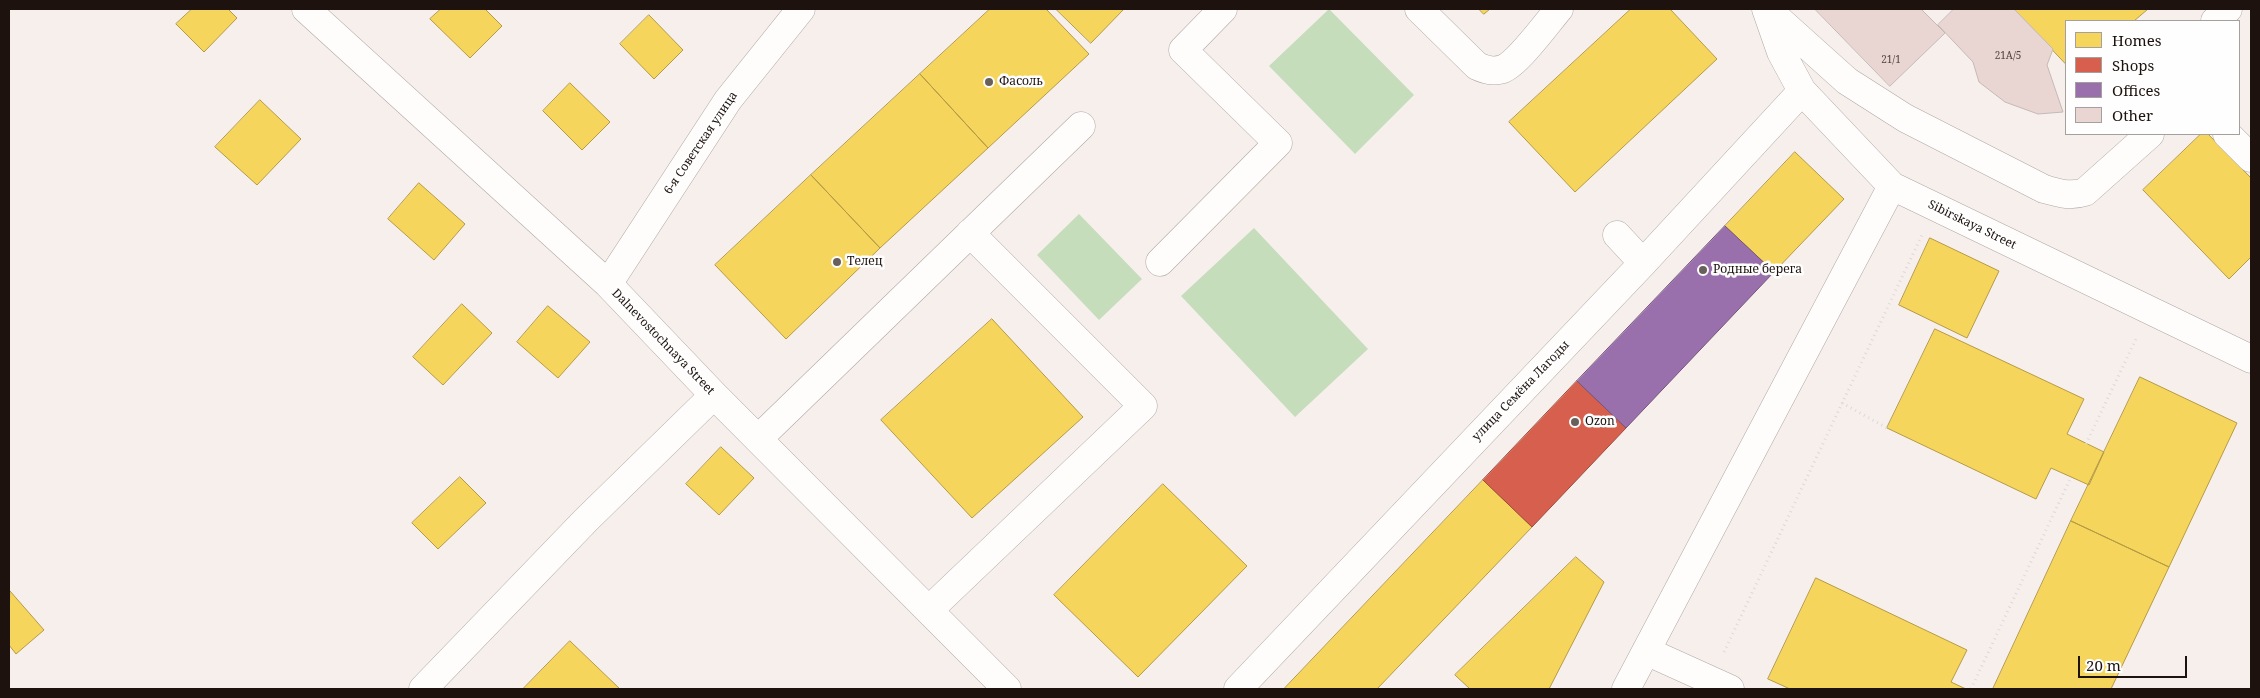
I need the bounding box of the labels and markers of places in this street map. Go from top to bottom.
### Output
place label: Фасоль [999,75,1043,89]
marker: Фасоль [983,76,995,88]
place label: Телец [847,255,883,269]
marker: Телец [831,256,843,268]
place label: Родные берега [1713,263,1802,277]
marker: Родные берега [1697,264,1709,276]
place label: Ozon [1585,415,1615,429]
marker: Ozon [1569,416,1581,428]

